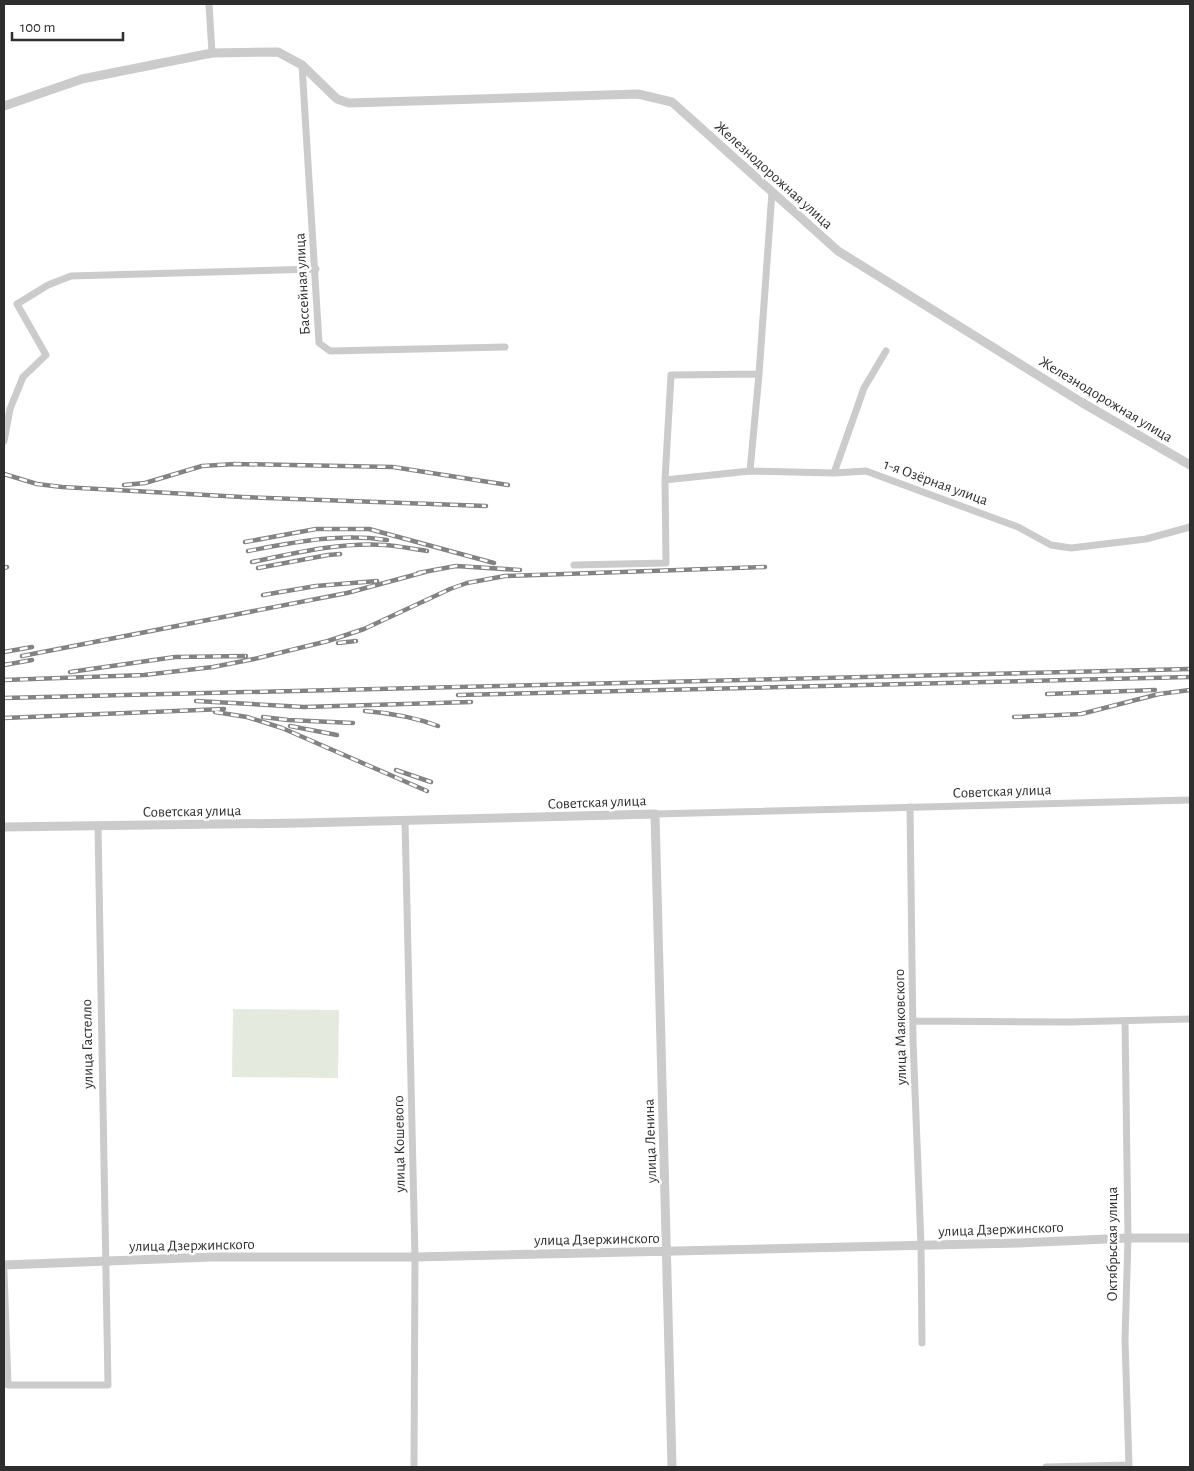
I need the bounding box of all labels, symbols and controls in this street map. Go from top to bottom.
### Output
scale bar [12,10,124,42]
text: 100 m [20,20,55,35]
street label: Железнодорожная улица [712,119,836,232]
street label: Бассейная улица [292,232,313,335]
street label: Железнодорожная улица [1036,354,1175,445]
street label: 1-я Озёрная улица [882,457,990,508]
street label: Советская улица [952,782,1052,801]
street label: Советская улица [547,793,647,812]
street label: Советская улица [143,803,242,820]
street label: улица Маяковского [892,969,909,1086]
street label: улица Гастелло [79,999,96,1090]
street label: улица Кошевого [391,1095,408,1194]
street label: улица Ленина [642,1098,660,1184]
street label: Октябрьская улица [1105,1186,1120,1301]
street label: улица Дзержинского [937,1220,1064,1239]
street label: улица Дзержинского [533,1231,660,1248]
street label: улица Дзержинского [128,1237,255,1254]

